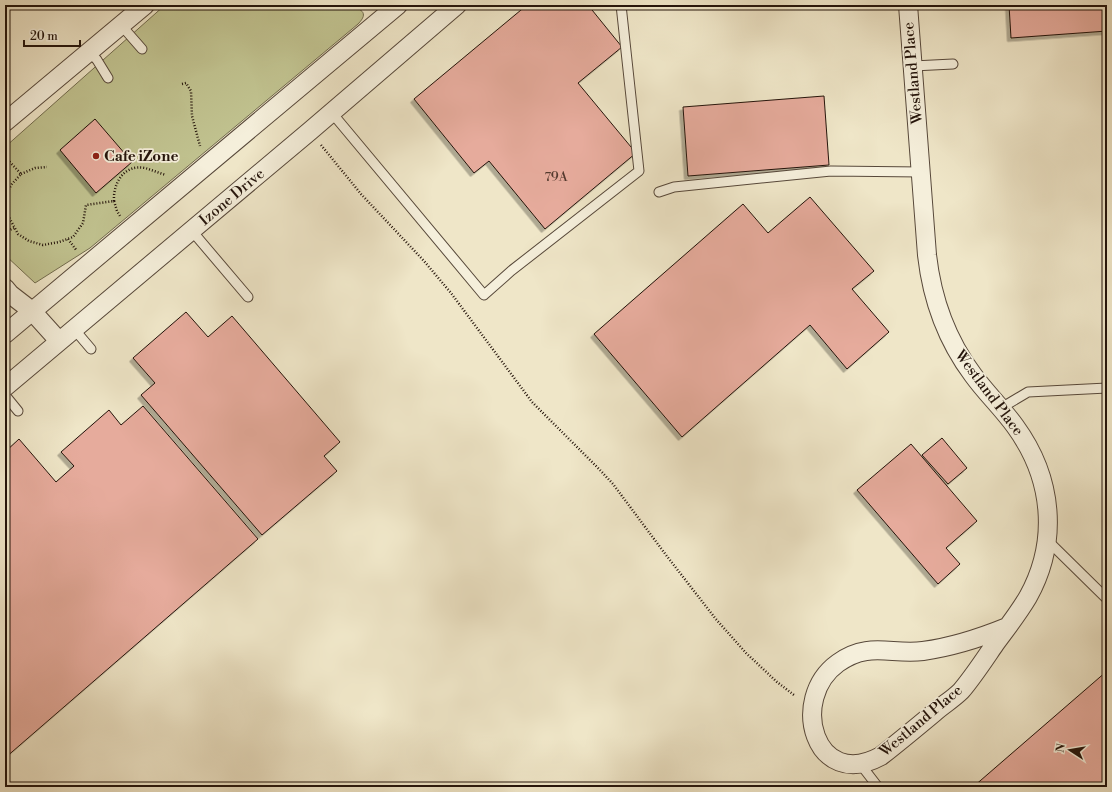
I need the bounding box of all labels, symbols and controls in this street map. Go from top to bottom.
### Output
street label: Westland Place [899,21,927,126]
scale bar [24,22,80,48]
text: 20 m [30,29,58,44]
place label: Cafe iZone [104,147,178,166]
marker: Cafe iZone [91,151,101,161]
street label: Izone Drive [196,164,268,230]
house number: 79A [544,169,569,185]
street label: Westland Place [950,346,1027,440]
street label: Westland Place [875,681,966,762]
north arrow [1050,730,1090,770]
text: N [1053,742,1069,754]

